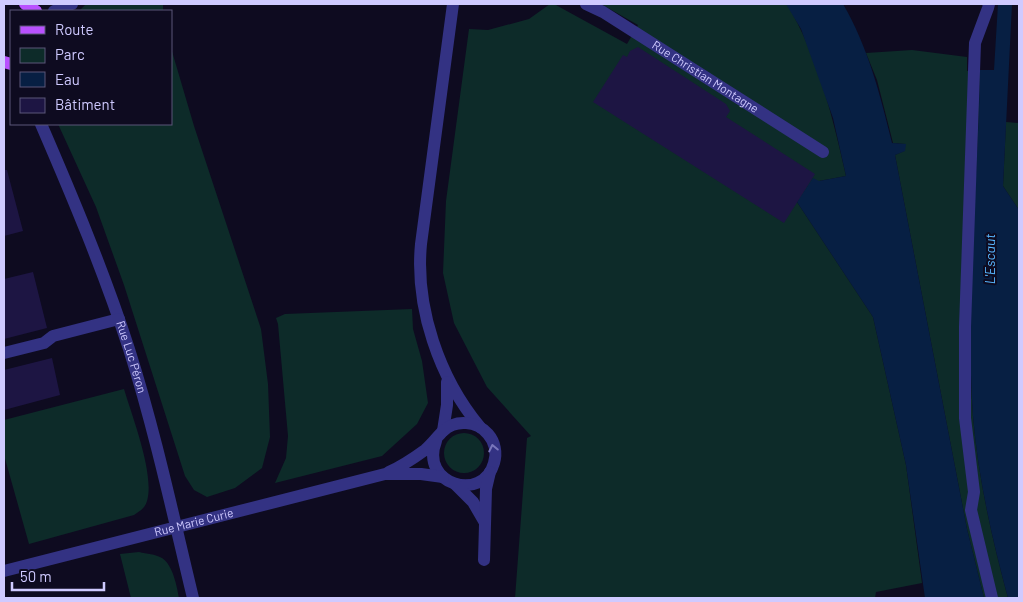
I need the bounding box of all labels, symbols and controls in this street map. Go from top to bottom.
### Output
legend [10,10,172,125]
text: Route [55,20,94,38]
street label: Rue Christian Montagne [650,37,762,115]
text: Parc [55,45,85,63]
text: Eau [55,70,80,88]
text: Bâtiment [55,95,115,113]
water label: L'Escaut [981,234,998,284]
street label: Rue Luc Péron [114,319,150,395]
one-way arrow [489,443,499,452]
street label: Rue Marie Curie [153,505,235,538]
scale bar [12,560,105,592]
text: 50 m [20,567,52,585]

